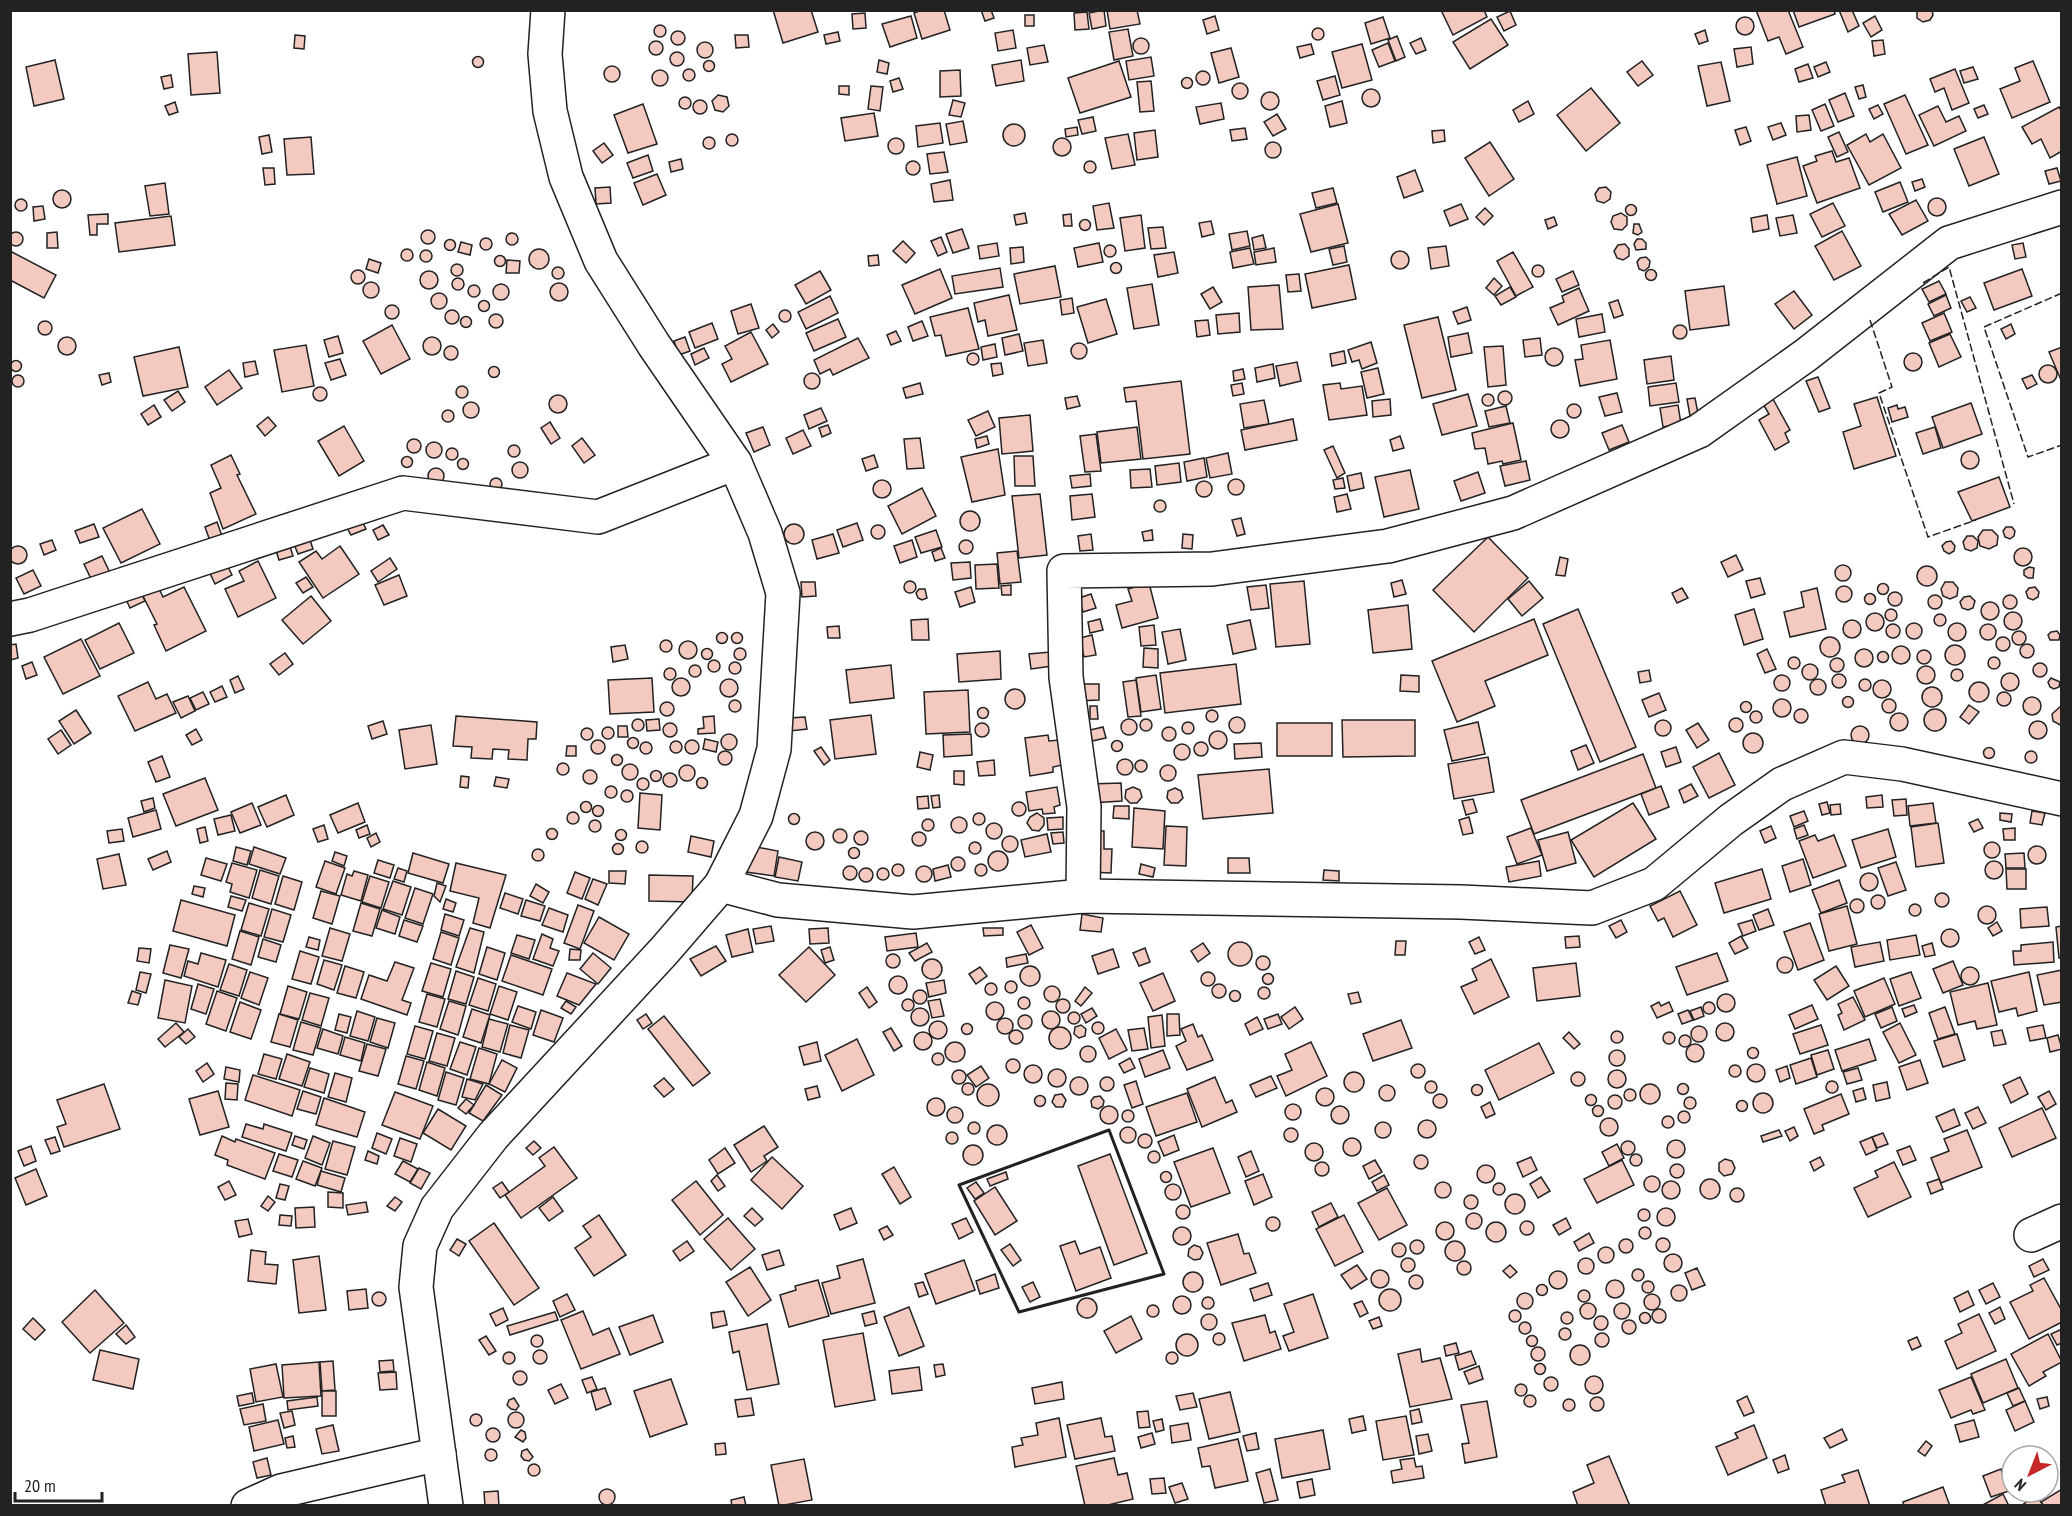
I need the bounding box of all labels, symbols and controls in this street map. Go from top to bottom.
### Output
north arrow [2000,1444,2060,1504]
scale bar [15,1465,102,1503]
text: 20 m [24,1474,56,1497]
text: N [2010,1475,2030,1495]

